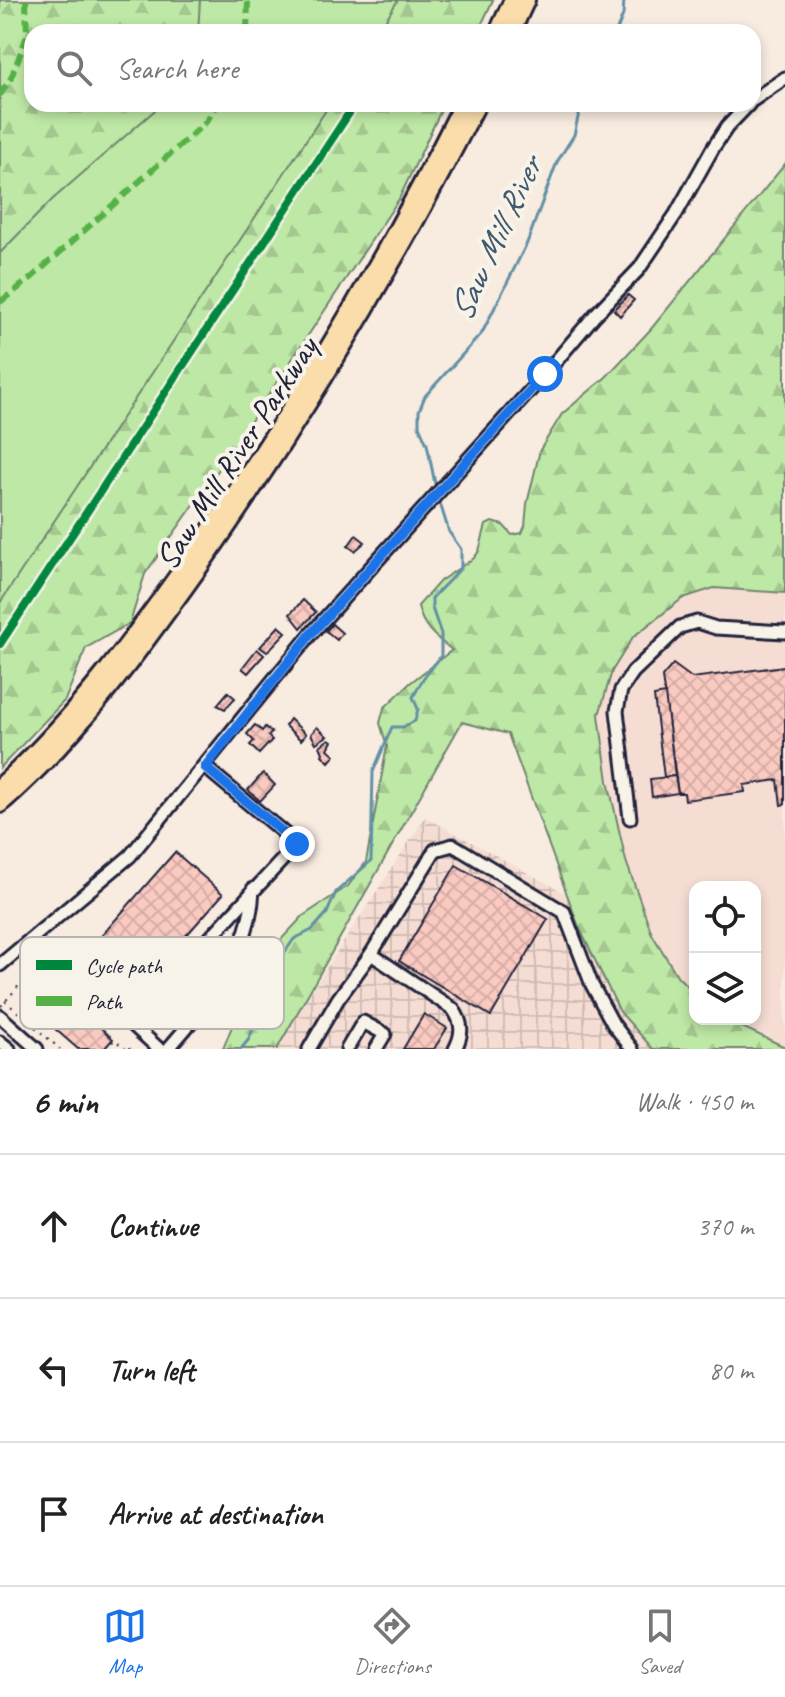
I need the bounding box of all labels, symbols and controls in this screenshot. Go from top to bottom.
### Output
search box [24,24,761,112]
icon: search [52,46,96,90]
text: Search here [116,49,238,87]
water label: Saw Mill River [437,146,555,328]
street label: Saw Mill River Parkway [145,326,329,577]
route start [527,356,563,392]
route end [279,826,315,862]
map controls [689,881,761,1025]
button: locate [689,881,761,953]
legend [20,937,284,1029]
text: Cycle path [86,952,163,980]
button: layers [689,953,761,1025]
text: Path [86,988,123,1016]
text: 6 min [32,1080,98,1123]
text: Walk · 450 m [636,1085,753,1118]
icon: ahead [32,1204,76,1248]
text: Continue [108,1207,198,1245]
text: 370 m [697,1210,753,1243]
icon: left [32,1348,76,1392]
text: Turn left [108,1351,195,1389]
text: 80 m [709,1354,753,1387]
icon: arrive [32,1492,76,1536]
text: Arrive at destination [108,1495,323,1533]
tab: Map [103,1604,147,1680]
tab: Directions [354,1604,431,1680]
tab: Saved [638,1604,682,1680]

